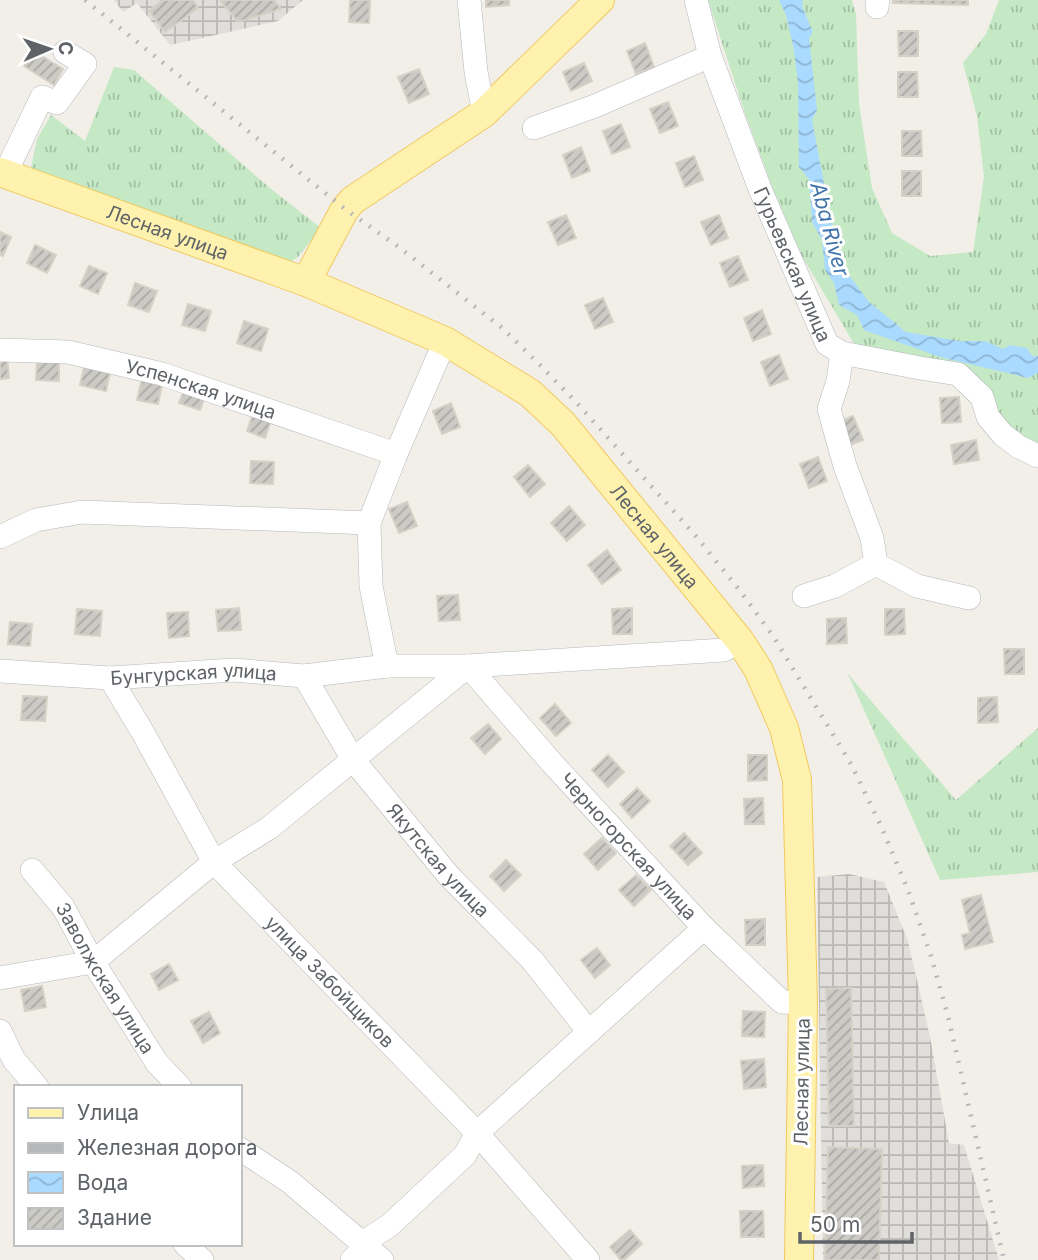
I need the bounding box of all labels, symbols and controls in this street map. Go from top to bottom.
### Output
north arrow [14,14,84,84]
text: С [54,41,77,56]
water label: Aba River [805,178,855,280]
street label: Гурьевская улица [749,184,836,345]
street label: Лесная улица [103,200,232,265]
street label: Успенская улица [123,354,279,424]
street label: Лесная улица [605,479,704,593]
street label: Бунгурская улица [110,658,278,689]
street label: Черногорская улица [555,768,702,924]
street label: Якутская улица [382,799,495,922]
street label: Заволжская улица [51,899,160,1058]
street label: улица Забойщиков [261,911,399,1052]
street label: Лесная улица [789,1018,815,1146]
legend [14,1085,242,1246]
text: Улица [77,1100,139,1125]
text: Железная дорога [77,1135,257,1160]
text: Вода [77,1170,128,1195]
scale bar [800,1200,912,1244]
text: Здание [77,1205,152,1230]
text: 50 m [810,1212,860,1237]

